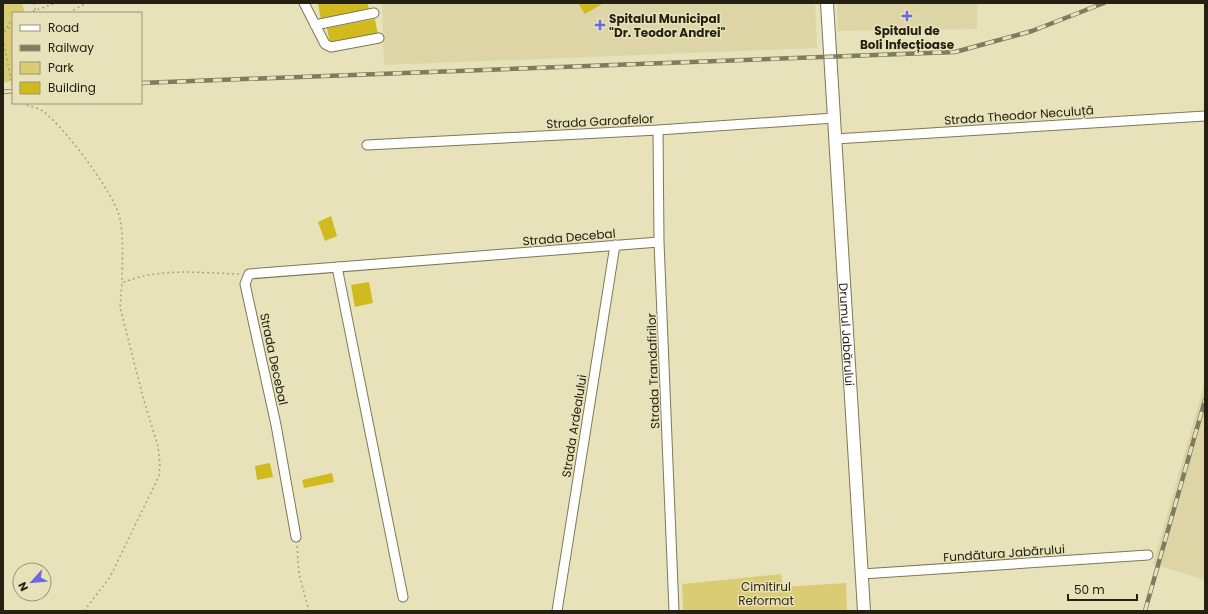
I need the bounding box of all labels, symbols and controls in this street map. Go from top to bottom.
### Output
place label: Spitalul Municipal "Dr. Teodor Andrei" [609,10,725,41]
marker: Spitalul de Boli Infecțioase [901,10,913,22]
legend [12,12,142,104]
text: Road [48,19,79,36]
marker: Spitalul Municipal "Dr. Teodor Andrei" [594,19,606,31]
place label: Spitalul de Boli Infecțioase [860,22,955,53]
text: Railway [48,39,94,56]
text: Park [48,59,75,76]
text: Building [48,79,96,96]
street label: Strada Theodor Neculuță [944,101,1094,129]
street label: Strada Garoafelor [546,110,655,132]
street label: Strada Decebal [522,224,616,250]
street label: Drumul Jabărului [836,282,859,387]
street label: Strada Decebal [256,312,292,406]
street label: Strada Trandafirilor [642,312,664,429]
street label: Strada Ardealului [557,373,591,479]
street label: Fundătura Jabărului [943,540,1065,566]
north arrow [12,562,52,602]
scale bar [1068,576,1137,602]
park label: Cimitirul Reformat [738,578,794,609]
text: N [14,579,32,594]
text: 50 m [1074,581,1105,598]

